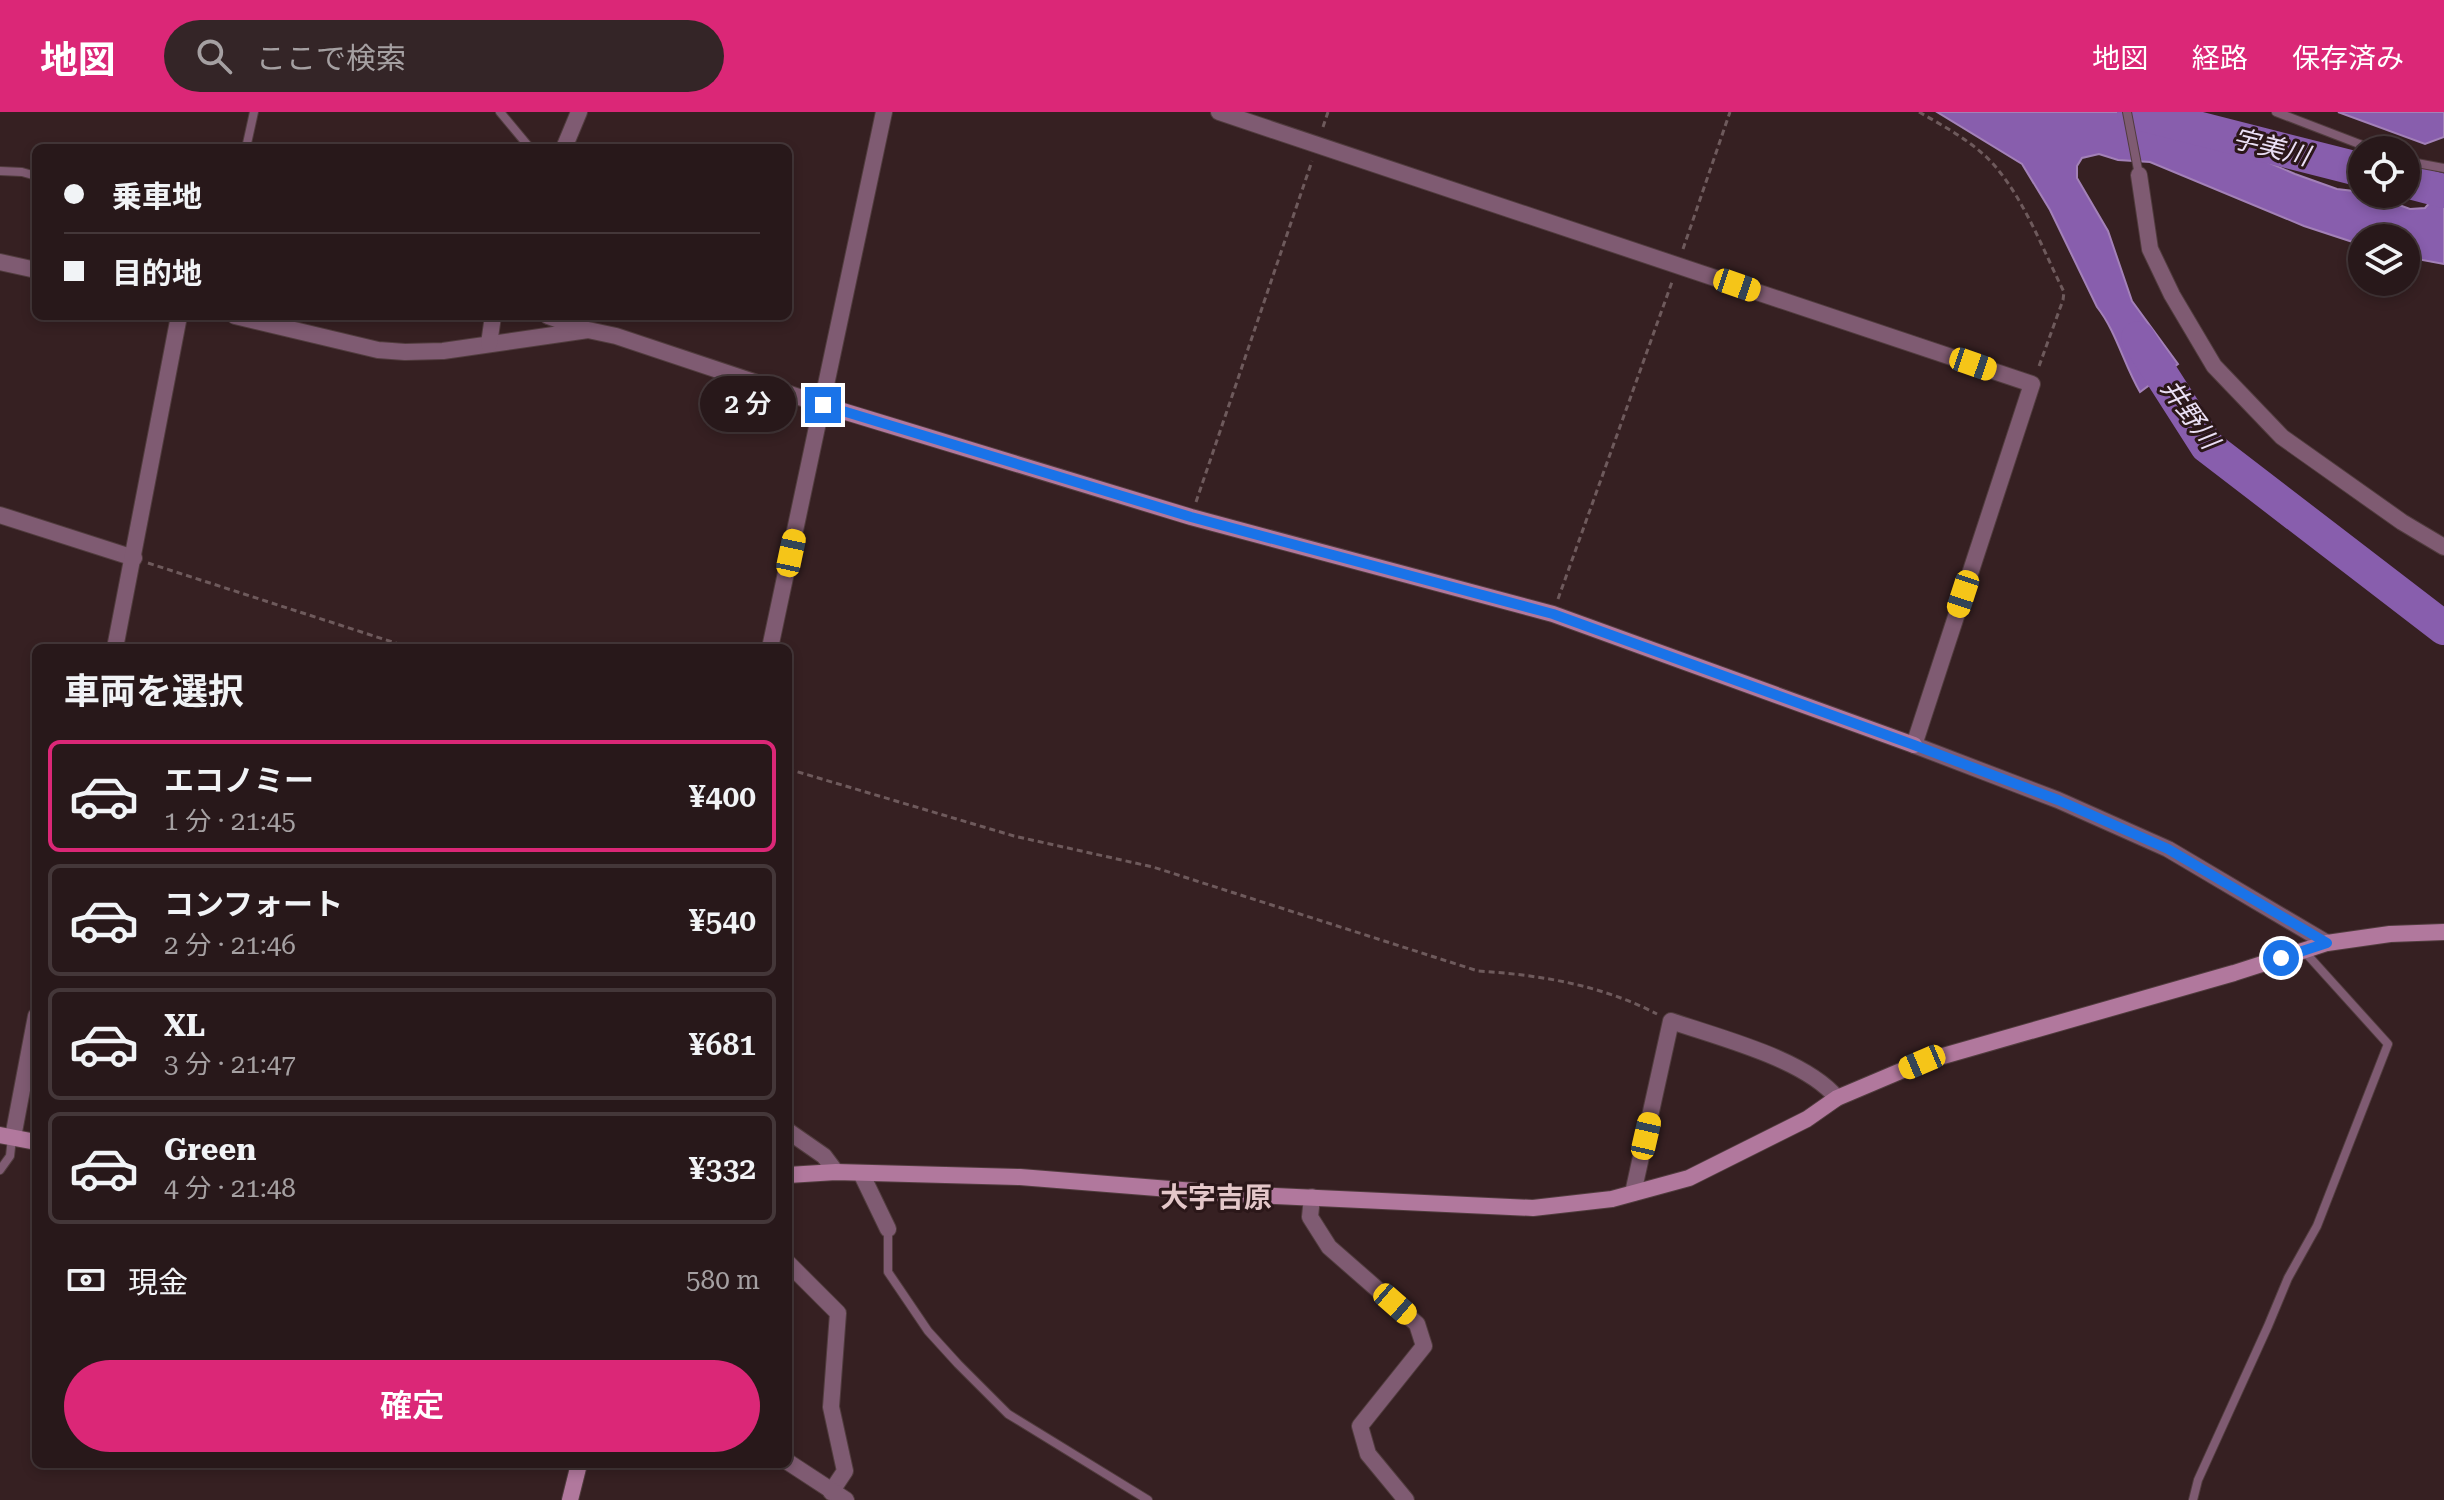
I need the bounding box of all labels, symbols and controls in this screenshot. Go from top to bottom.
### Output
search box [164,20,724,92]
icon: search [192,34,236,78]
text: 地図 [40,38,116,82]
text: ここで検索 [256,41,406,76]
text: 地図 [2092,42,2148,75]
text: 経路 [2192,42,2248,75]
text: 保存済み [2292,42,2404,75]
water label: 宇美川 [2230,123,2315,172]
map controls [2348,136,2420,296]
button: locate [2348,136,2420,208]
text: 乗車地 [112,179,202,214]
button: layers [2348,224,2420,296]
text: 目的地 [112,256,202,291]
car [1710,266,1764,304]
car [1946,345,2000,383]
water label: 井野川 [2155,374,2227,457]
callout: 2 分 [699,377,795,433]
route end [805,387,841,423]
text: 2 分 [724,389,772,419]
car [774,527,808,579]
car [1944,567,1982,621]
text: 車両を選択 [64,671,244,713]
icon: car [68,760,140,832]
text: エコノミー [164,763,314,798]
text: ¥400 [689,779,756,814]
text: 1 分 · 21:45 [164,806,296,836]
icon: car [68,884,140,956]
text: コンフォート [164,887,343,922]
text: ¥540 [689,903,756,938]
text: 2 分 · 21:46 [164,930,296,960]
route start [2263,940,2299,976]
icon: car [68,1008,140,1080]
text: XL [164,1008,205,1043]
text: ¥681 [689,1027,756,1062]
car [1895,1042,1949,1082]
text: 3 分 · 21:47 [164,1049,296,1079]
car [1629,1110,1663,1162]
icon: car [68,1132,140,1204]
text: Green [164,1132,256,1167]
text: ¥332 [689,1151,756,1186]
text: 4 分 · 21:48 [164,1173,296,1203]
district label: 大字吉原 [1160,1181,1272,1214]
icon: cash [64,1258,108,1302]
text: 現金 [128,1265,188,1300]
text: 580 m [686,1265,760,1295]
car [1369,1279,1421,1329]
button: 確定 [64,1360,760,1452]

